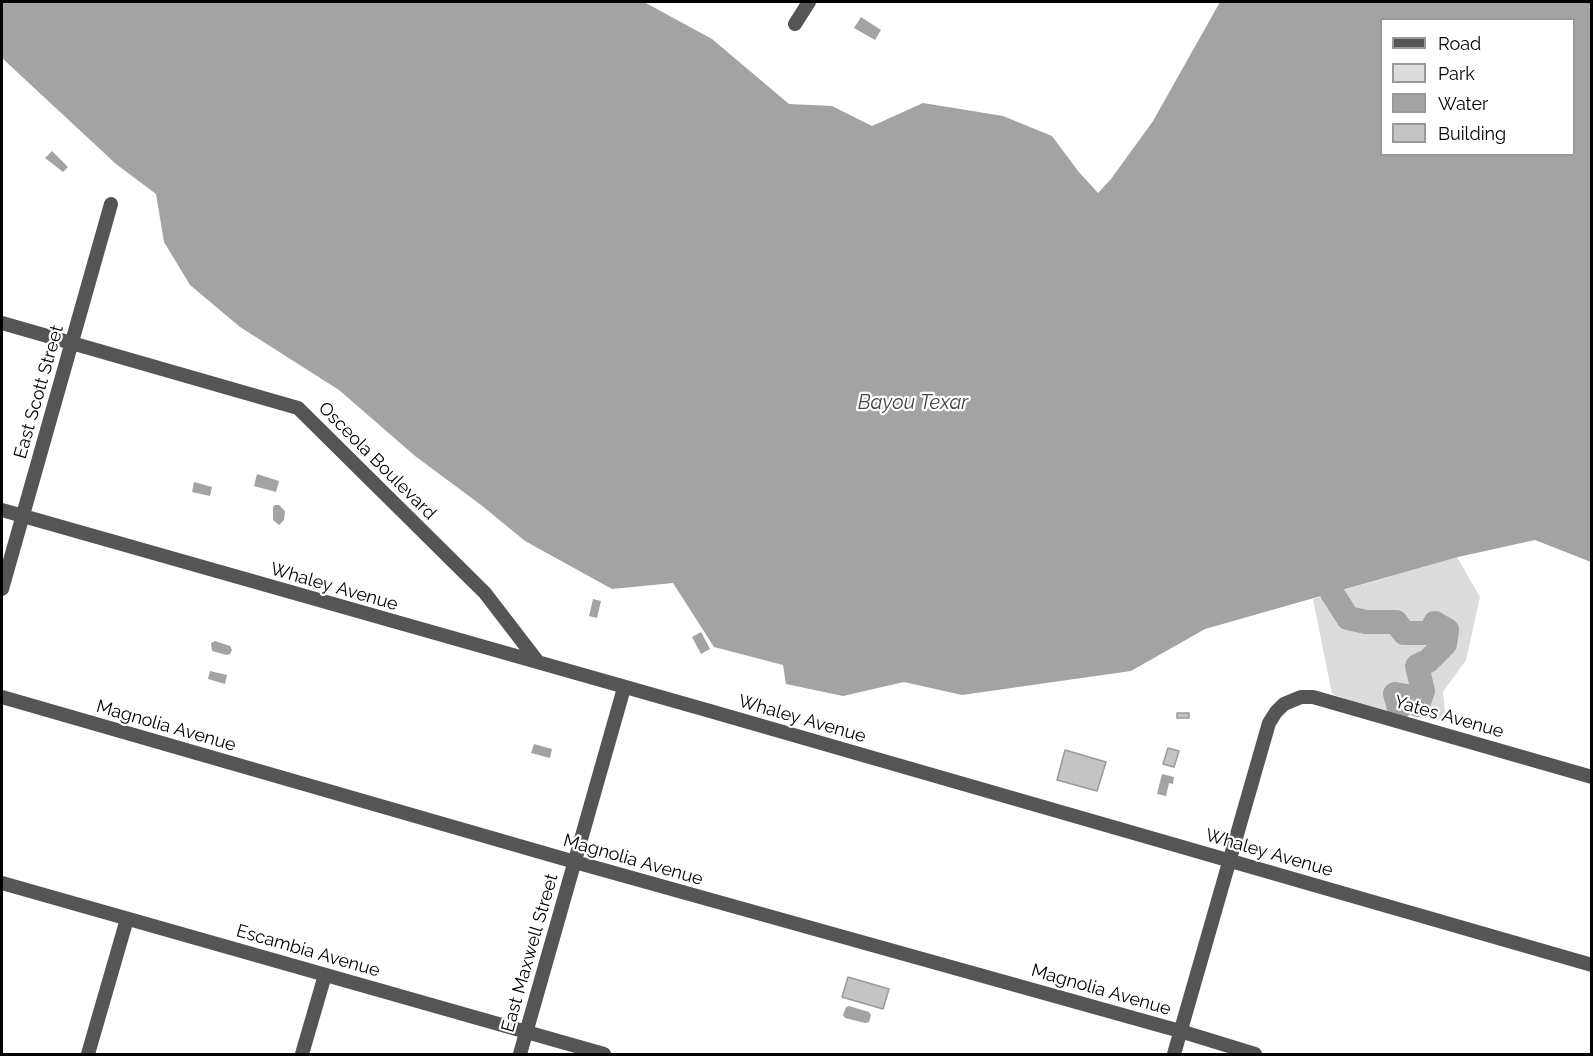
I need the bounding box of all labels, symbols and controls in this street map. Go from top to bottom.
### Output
legend [1380,18,1575,156]
text: Road [1438,33,1481,54]
text: Park [1438,63,1475,84]
text: Water [1438,93,1488,114]
text: Building [1438,123,1506,144]
street label: East Scott Street [10,323,68,461]
water label: Bayou Texar [858,391,968,415]
street label: Osceola Boulevard [314,398,440,524]
street label: Whaley Avenue [268,558,400,616]
street label: Whaley Avenue [736,690,868,748]
street label: Yates Avenue [1392,691,1506,743]
street label: Magnolia Avenue [94,696,238,756]
street label: Whaley Avenue [1203,824,1335,882]
street label: Magnolia Avenue [561,830,705,890]
street label: East Maxwell Street [497,871,563,1035]
street label: Escambia Avenue [234,920,382,982]
street label: Magnolia Avenue [1029,960,1173,1020]

